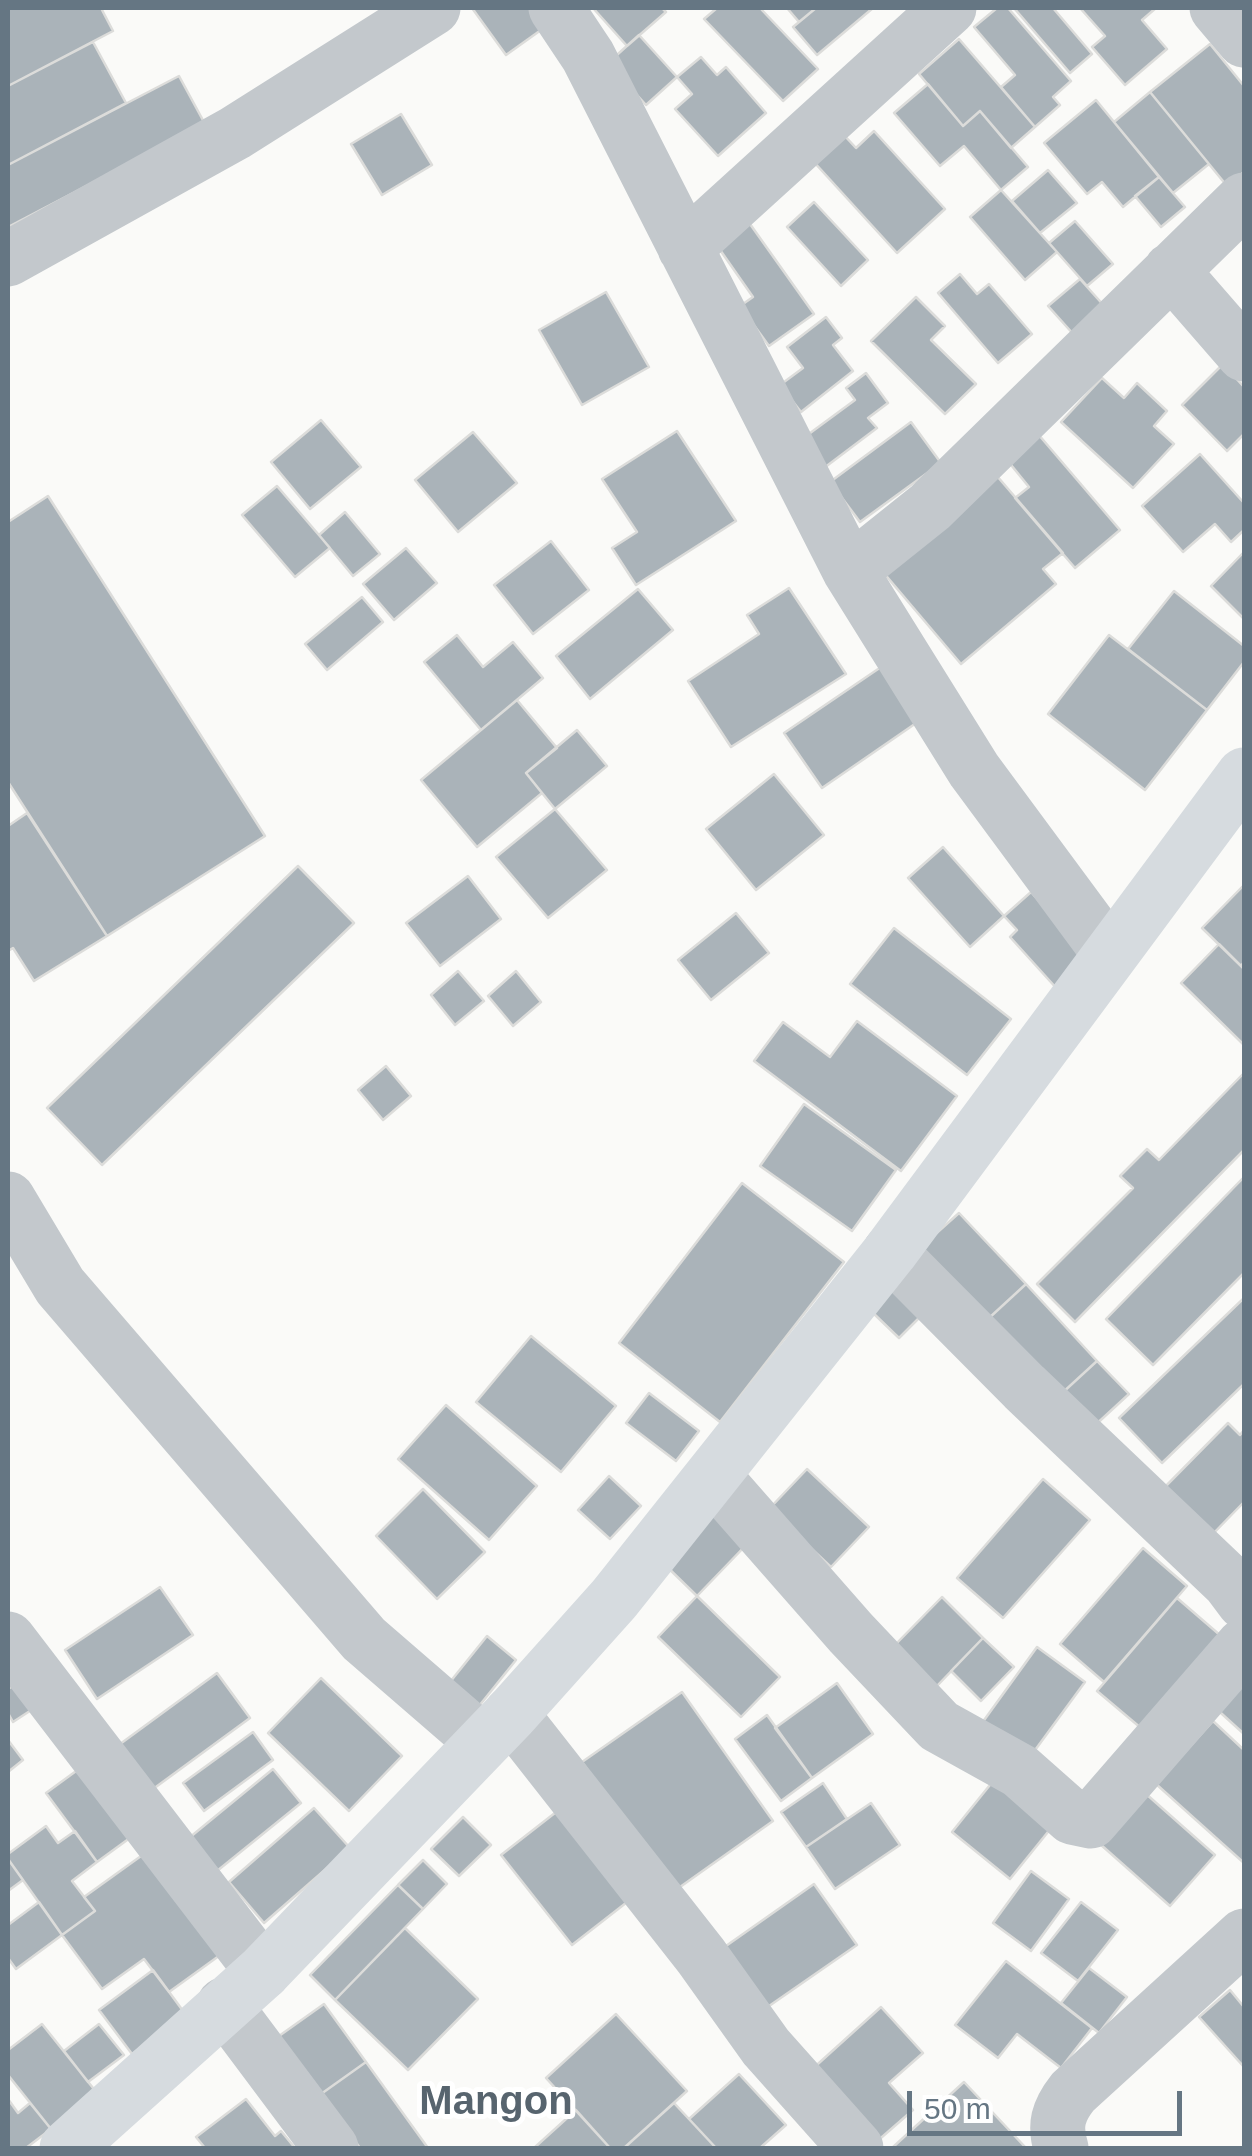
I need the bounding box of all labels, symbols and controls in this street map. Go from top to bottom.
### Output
scale bar [912,2071,1187,2133]
district label: Mangon [419,2079,573,2127]
text: 50 m [924,2092,991,2125]

